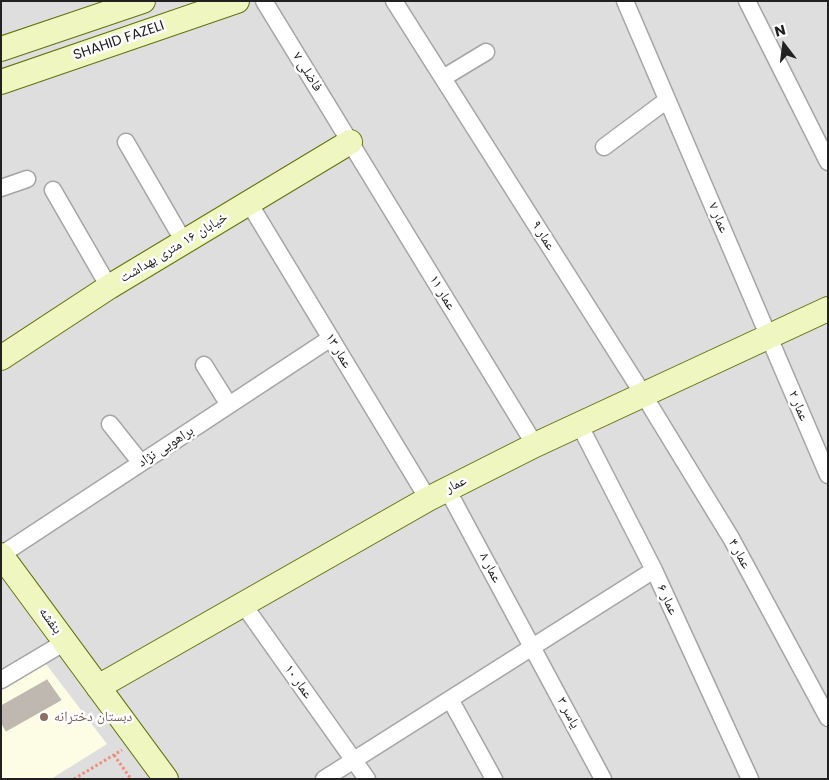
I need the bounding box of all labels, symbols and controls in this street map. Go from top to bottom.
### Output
street label: SHAHID FAZELI [71,18,167,64]
text: N [772,19,788,42]
north arrow [759,20,809,70]
street label: فاضلی ۷ [288,49,326,95]
street label: عمار ۷ [704,200,732,236]
street label: خیابان ۱۶ متری بهداشت [117,209,231,287]
street label: عمار ۹ [527,218,559,254]
street label: عمار ۱۱ [425,272,459,314]
street label: عمار ۱۳ [321,330,355,372]
street label: عمار ۲ [784,388,812,424]
street label: براهویی نژاد [135,423,197,471]
street label: عمار [442,473,470,497]
street label: عمار ۴ [724,536,754,572]
street label: عمار ۸ [475,550,505,586]
street label: عمار ۶ [653,582,681,618]
street label: بنفشه [35,604,65,638]
street label: عمار ۱۰ [280,662,316,702]
street label: یاسر ۳ [553,694,583,732]
place label: دبستان دخترانه [54,709,132,725]
marker: دبستان دخترانه [38,711,50,723]

